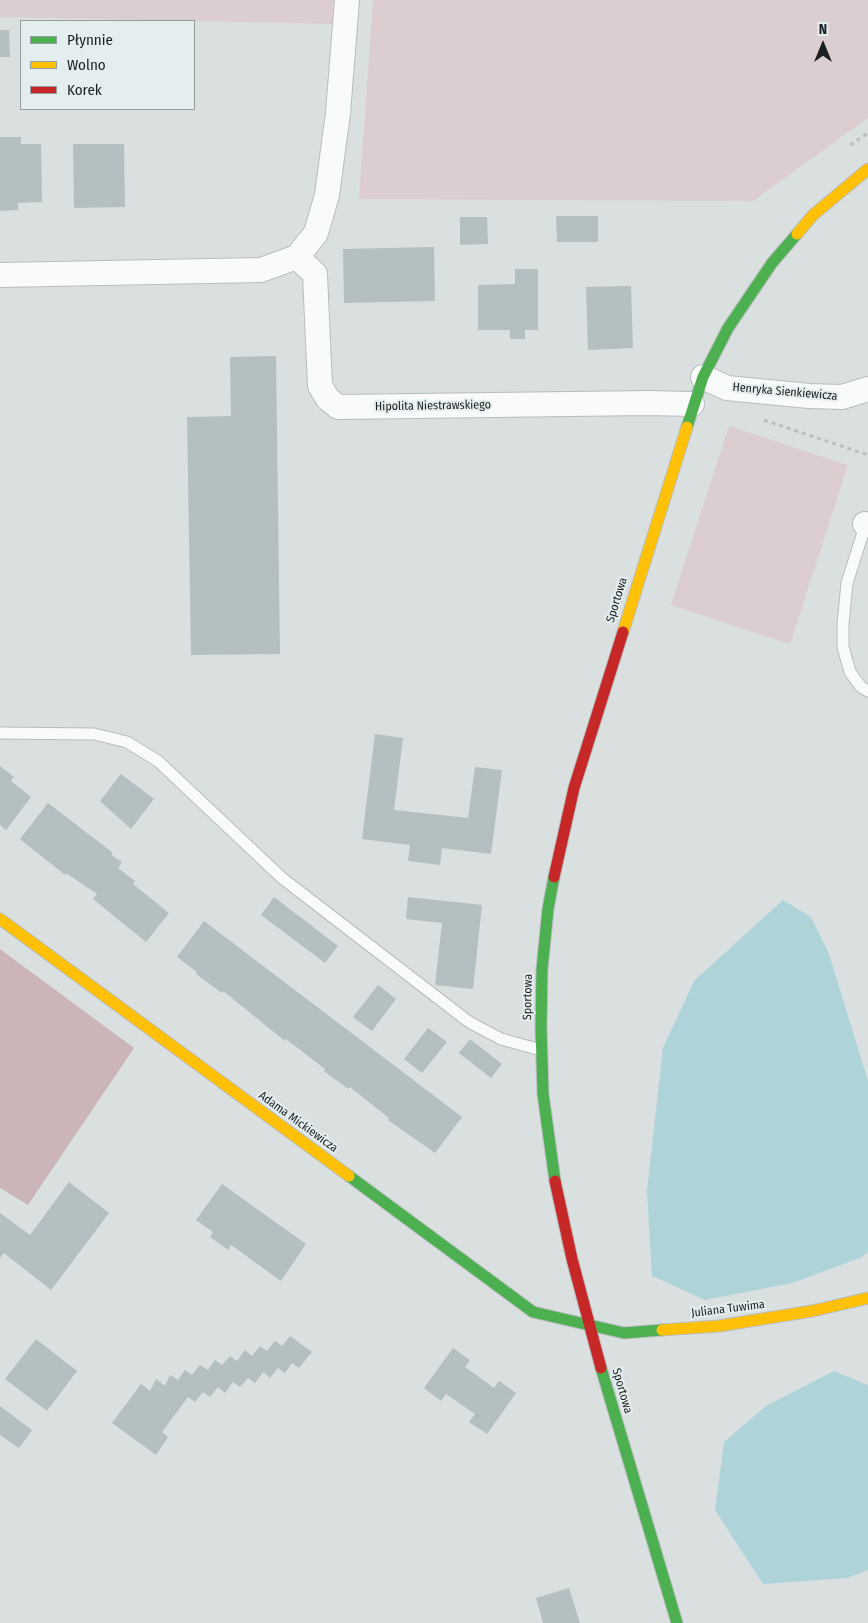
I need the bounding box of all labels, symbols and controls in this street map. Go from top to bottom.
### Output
legend [20,20,195,110]
north arrow [798,20,848,70]
text: N [819,21,827,38]
text: Płynnie [67,31,113,49]
text: Wolno [67,56,106,74]
text: Korek [67,81,102,99]
street label: Henryka Sienkiewicza [732,380,838,404]
street label: Hipolita Niestrawskiego [375,398,491,414]
street label: Sportowa [603,576,631,624]
street label: Sportowa [520,974,536,1020]
street label: Adama Mickiewicza [256,1088,340,1156]
street label: Juliana Tuwima [690,1297,766,1321]
street label: Sportowa [609,1367,635,1415]

